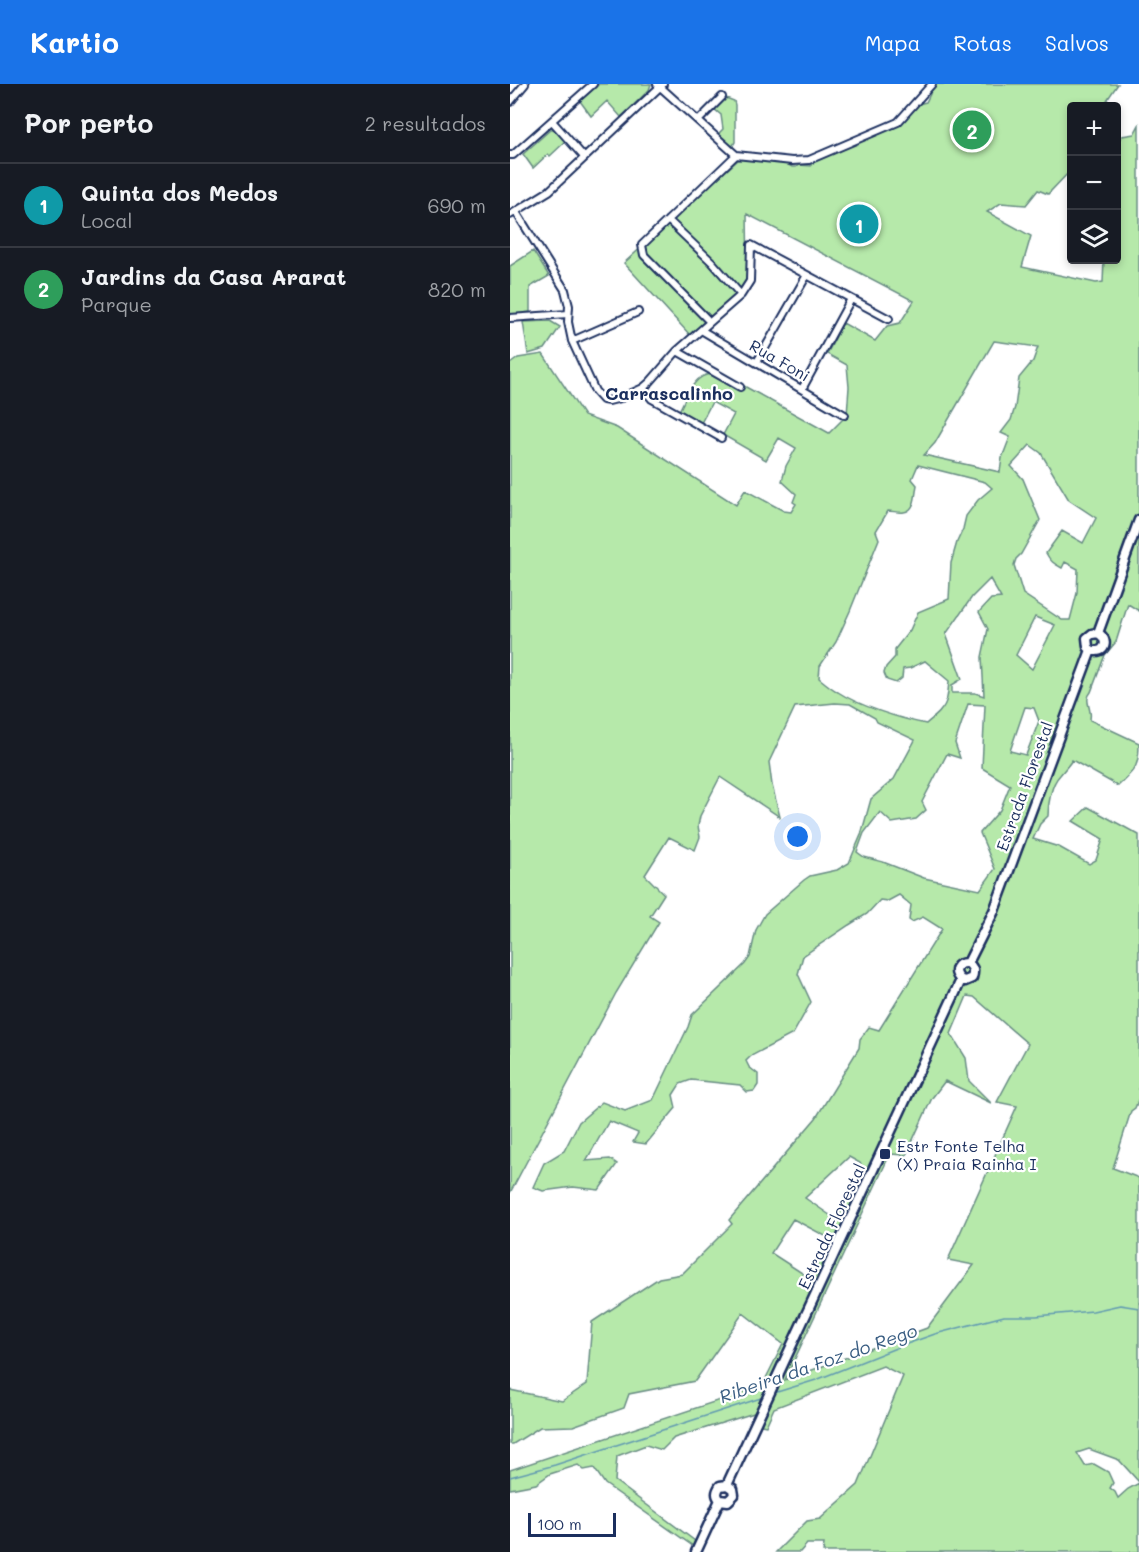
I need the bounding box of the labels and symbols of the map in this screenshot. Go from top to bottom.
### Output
pin: 2 [952,108,992,152]
pin: 1 [840,202,878,246]
street label: Rua Foni [746,334,814,386]
district label: Carrascalinho [605,381,733,405]
street label: Estrada Florestal [991,718,1057,854]
your location [783,822,812,851]
place label: Estr Fonte Telha (X) Praia Rainha I [897,1135,1037,1174]
marker: Estr Fonte Telha (X) Praia Rainha I [878,1147,892,1161]
street label: Estrada Florestal [793,1160,869,1292]
water label: Ribeira da Foz do Rego [716,1318,920,1408]
scale bar [528,1510,616,1538]

